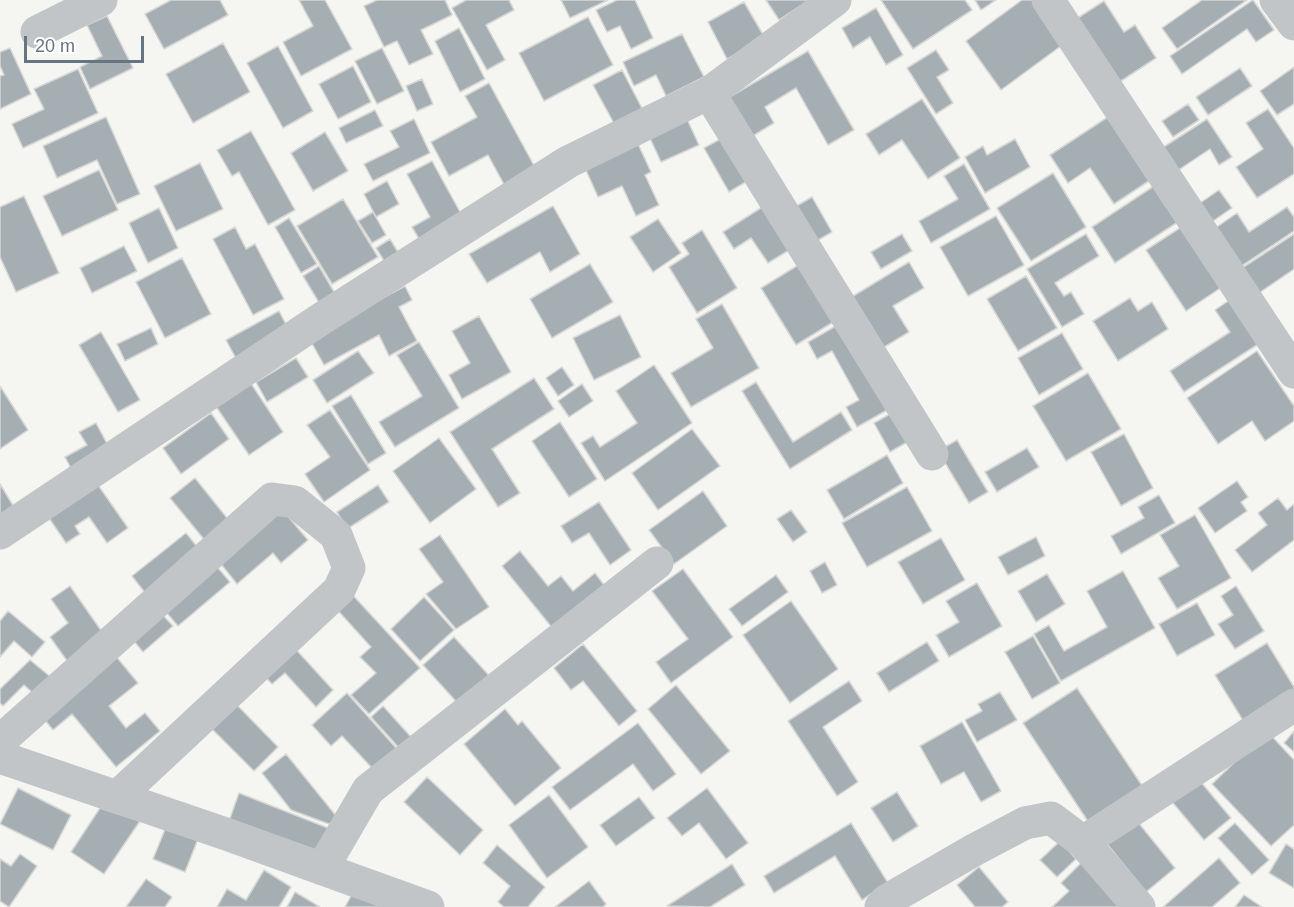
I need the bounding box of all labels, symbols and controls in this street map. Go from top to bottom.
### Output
scale bar [27,24,147,62]
text: 20 m [35,36,75,56]

